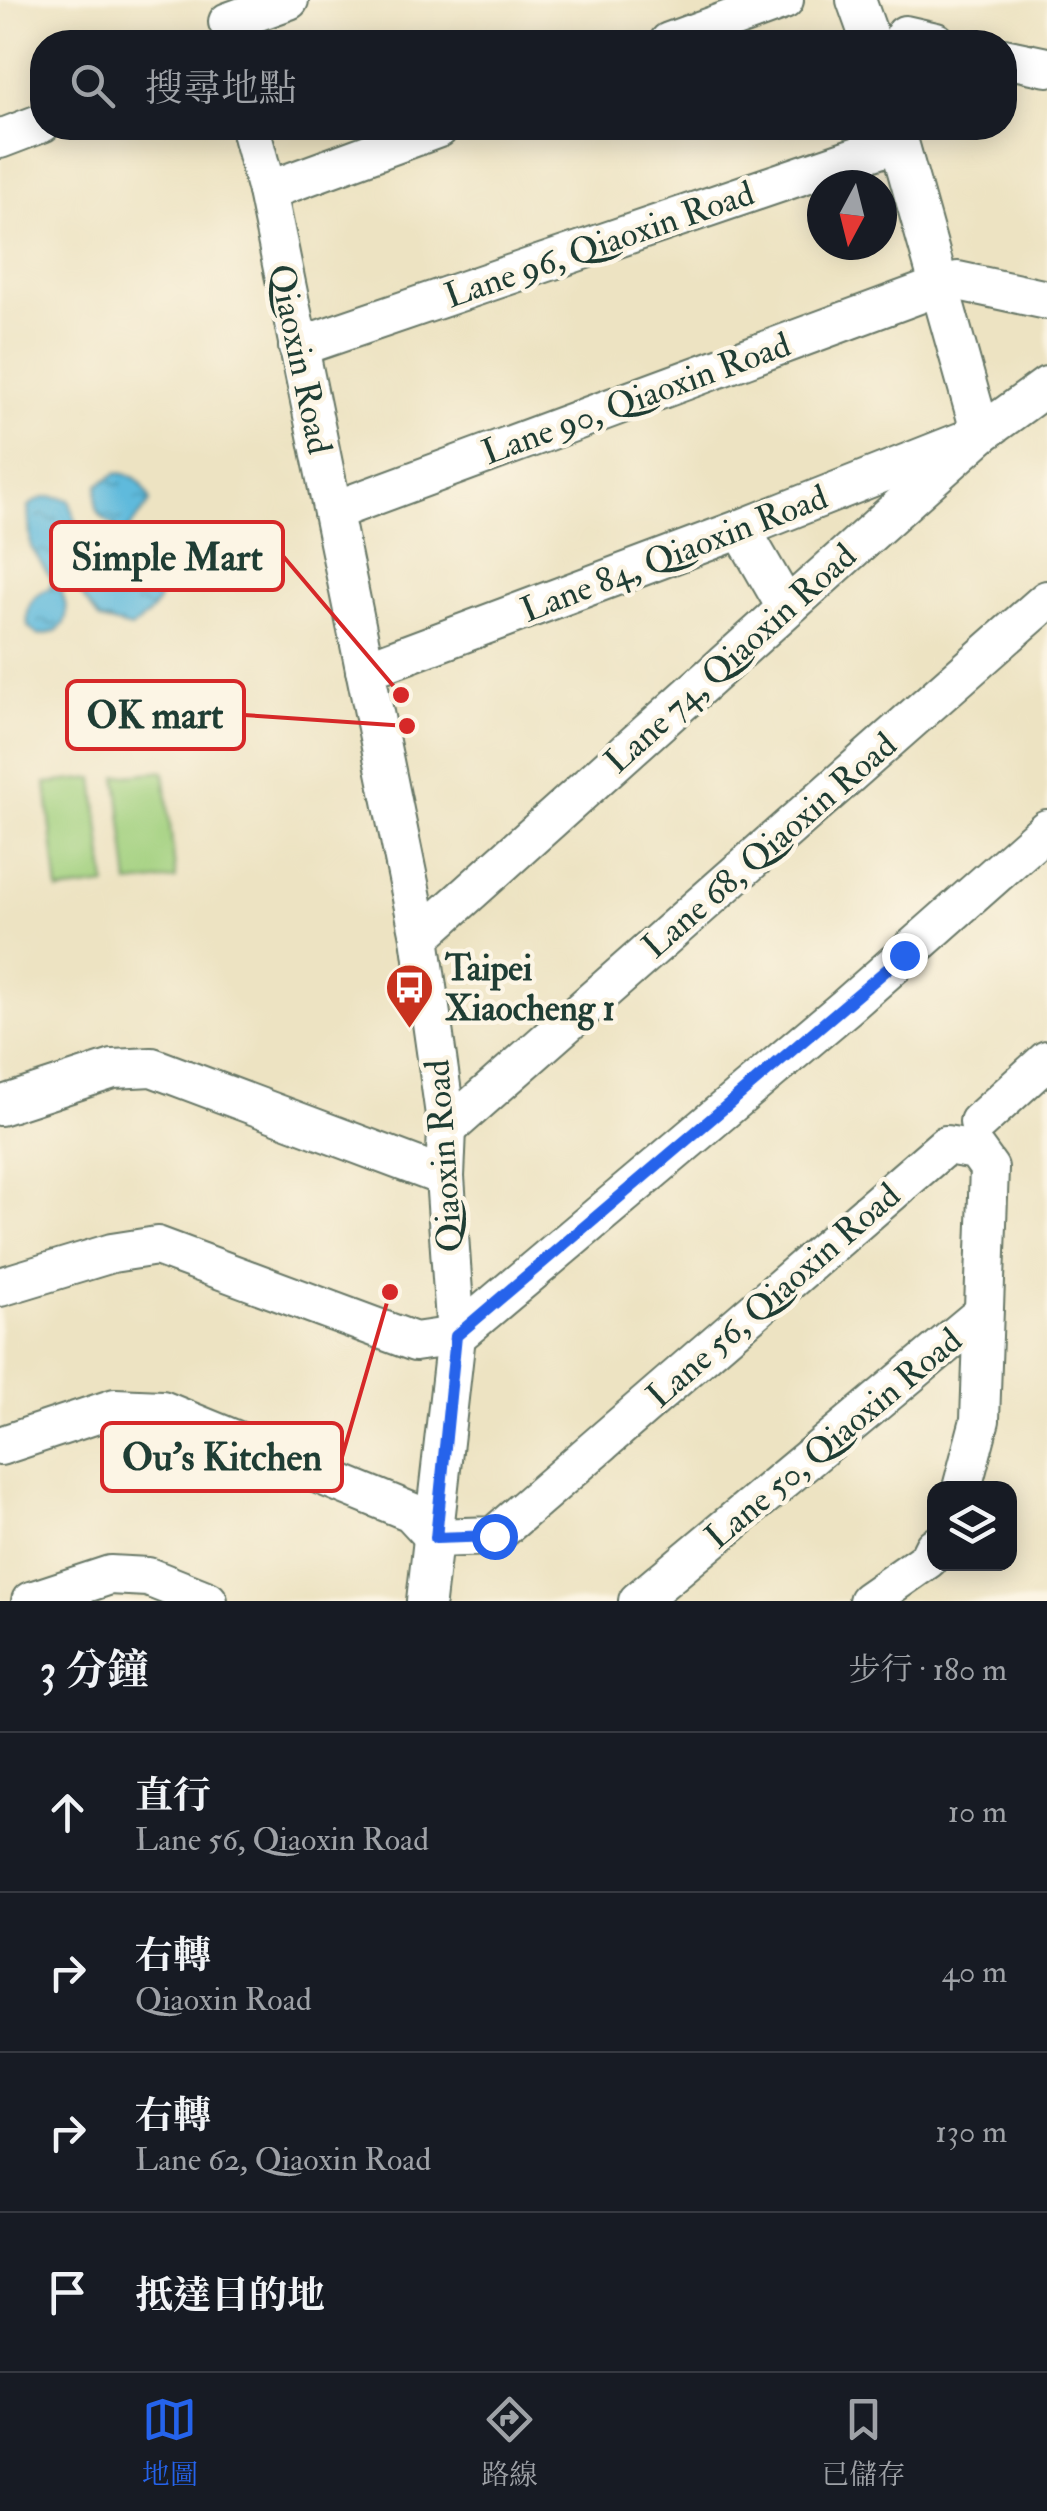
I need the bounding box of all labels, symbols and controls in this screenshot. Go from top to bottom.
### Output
search box [30,30,1017,140]
icon: search [65,58,120,113]
text: 搜尋地點 [145,65,297,113]
north arrow [807,170,897,260]
street label: Lane 96, Qiaoxin Road [439,171,760,319]
street label: Qiaoxin Road [258,260,342,458]
street label: Lane 90, Qiaoxin Road [476,323,796,475]
street label: Lane 84, Qiaoxin Road [515,475,834,633]
callout: Simple Mart [51,522,283,590]
text: Simple Mart [71,534,263,582]
street label: Lane 74, Qiaoxin Road [596,534,866,783]
callout: OK mart [67,681,244,749]
text: OK mart [87,692,224,740]
street label: Lane 68, Qiaoxin Road [633,723,906,968]
route end [882,933,928,979]
place label: Taipei Xiaocheng 1 [444,947,615,1031]
bus stop icon: Taipei Xiaocheng 1 [384,962,436,1030]
street label: Qiaoxin Road [415,1058,473,1254]
street label: Lane 56, Qiaoxin Road [638,1174,909,1418]
street label: Lane 50, Qiaoxin Road [696,1319,971,1559]
callout: Ou's Kitchen [102,1423,342,1491]
text: Ou's Kitchen [122,1434,322,1482]
map controls [927,1481,1017,1571]
button: layers [927,1481,1017,1571]
route start [472,1514,518,1560]
text: 3 分鐘 [40,1645,149,1697]
text: 步行 · 180 m [849,1650,1007,1690]
text: 直行 [135,1772,211,1820]
icon: ahead [40,1785,95,1840]
text: 10 m [948,1792,1007,1832]
text: Lane 56, Qiaoxin Road [135,1820,429,1860]
text: 右轉 [135,1932,211,1980]
icon: right [40,1945,95,2000]
text: 40 m [942,1952,1007,1992]
text: Qiaoxin Road [135,1980,312,2020]
text: 右轉 [135,2092,211,2140]
icon: right [40,2105,95,2160]
text: 130 m [935,2112,1007,2152]
text: Lane 62, Qiaoxin Road [135,2140,431,2180]
icon: arrive [40,2265,95,2320]
text: 抵達目的地 [135,2272,325,2320]
tab: 地圖 [142,2392,198,2493]
tab: 路線 [481,2392,537,2493]
tab: 已儲存 [821,2392,905,2493]

